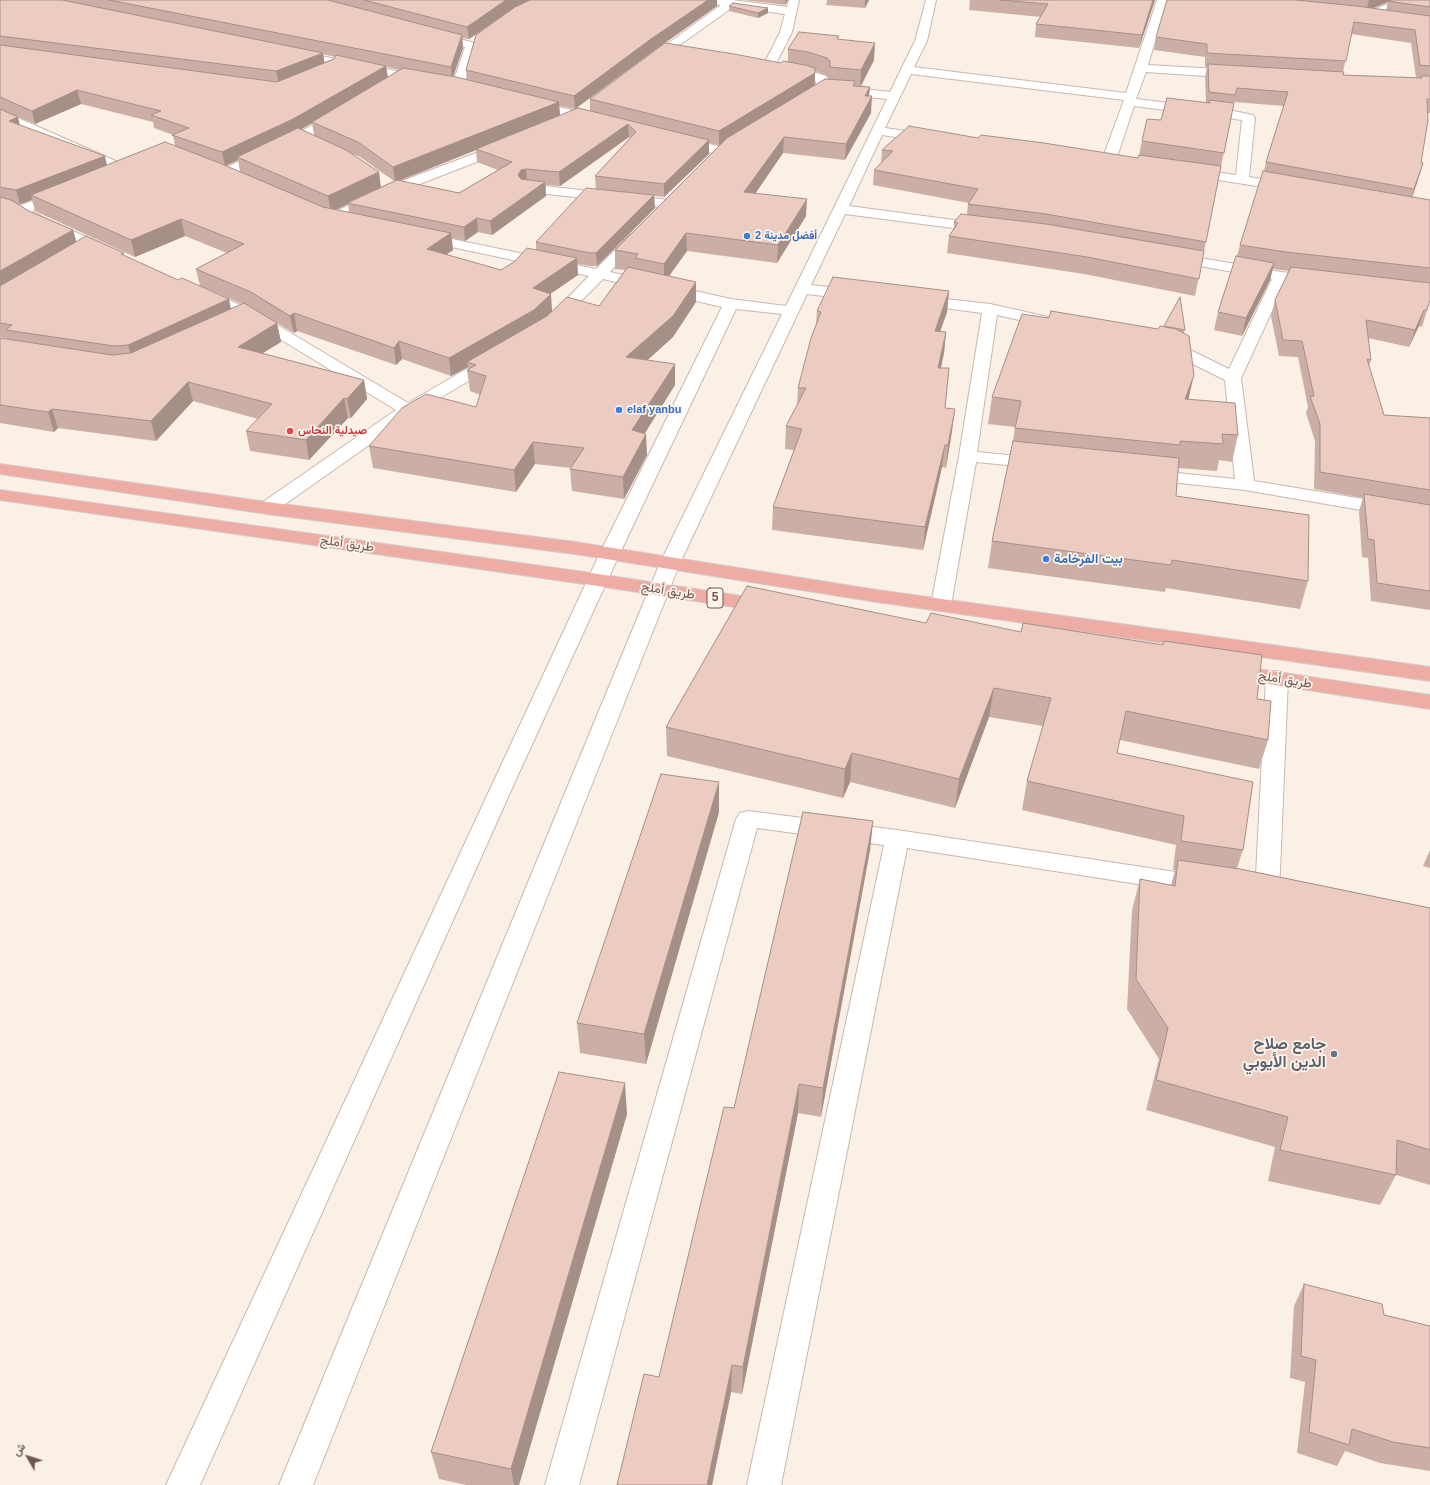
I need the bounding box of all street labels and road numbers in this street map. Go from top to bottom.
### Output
street label: طريق أملج [319,533,375,555]
street label: طريق أملج [640,579,696,603]
road number: 5 [707,588,723,608]
street label: طريق أملج [1257,668,1313,692]

